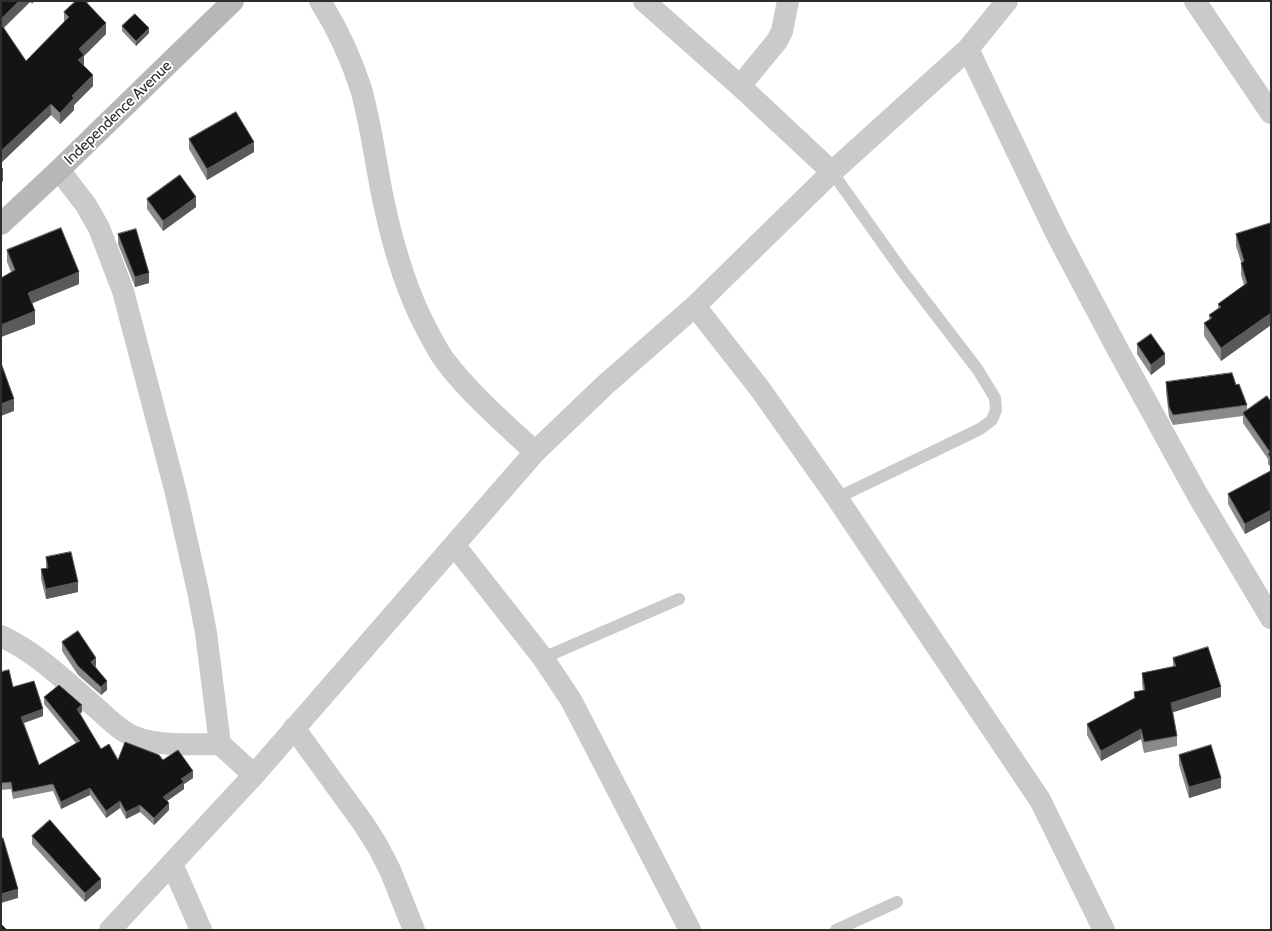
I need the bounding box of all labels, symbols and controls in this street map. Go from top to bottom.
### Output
street label: Independence Avenue [61,57,175,169]

